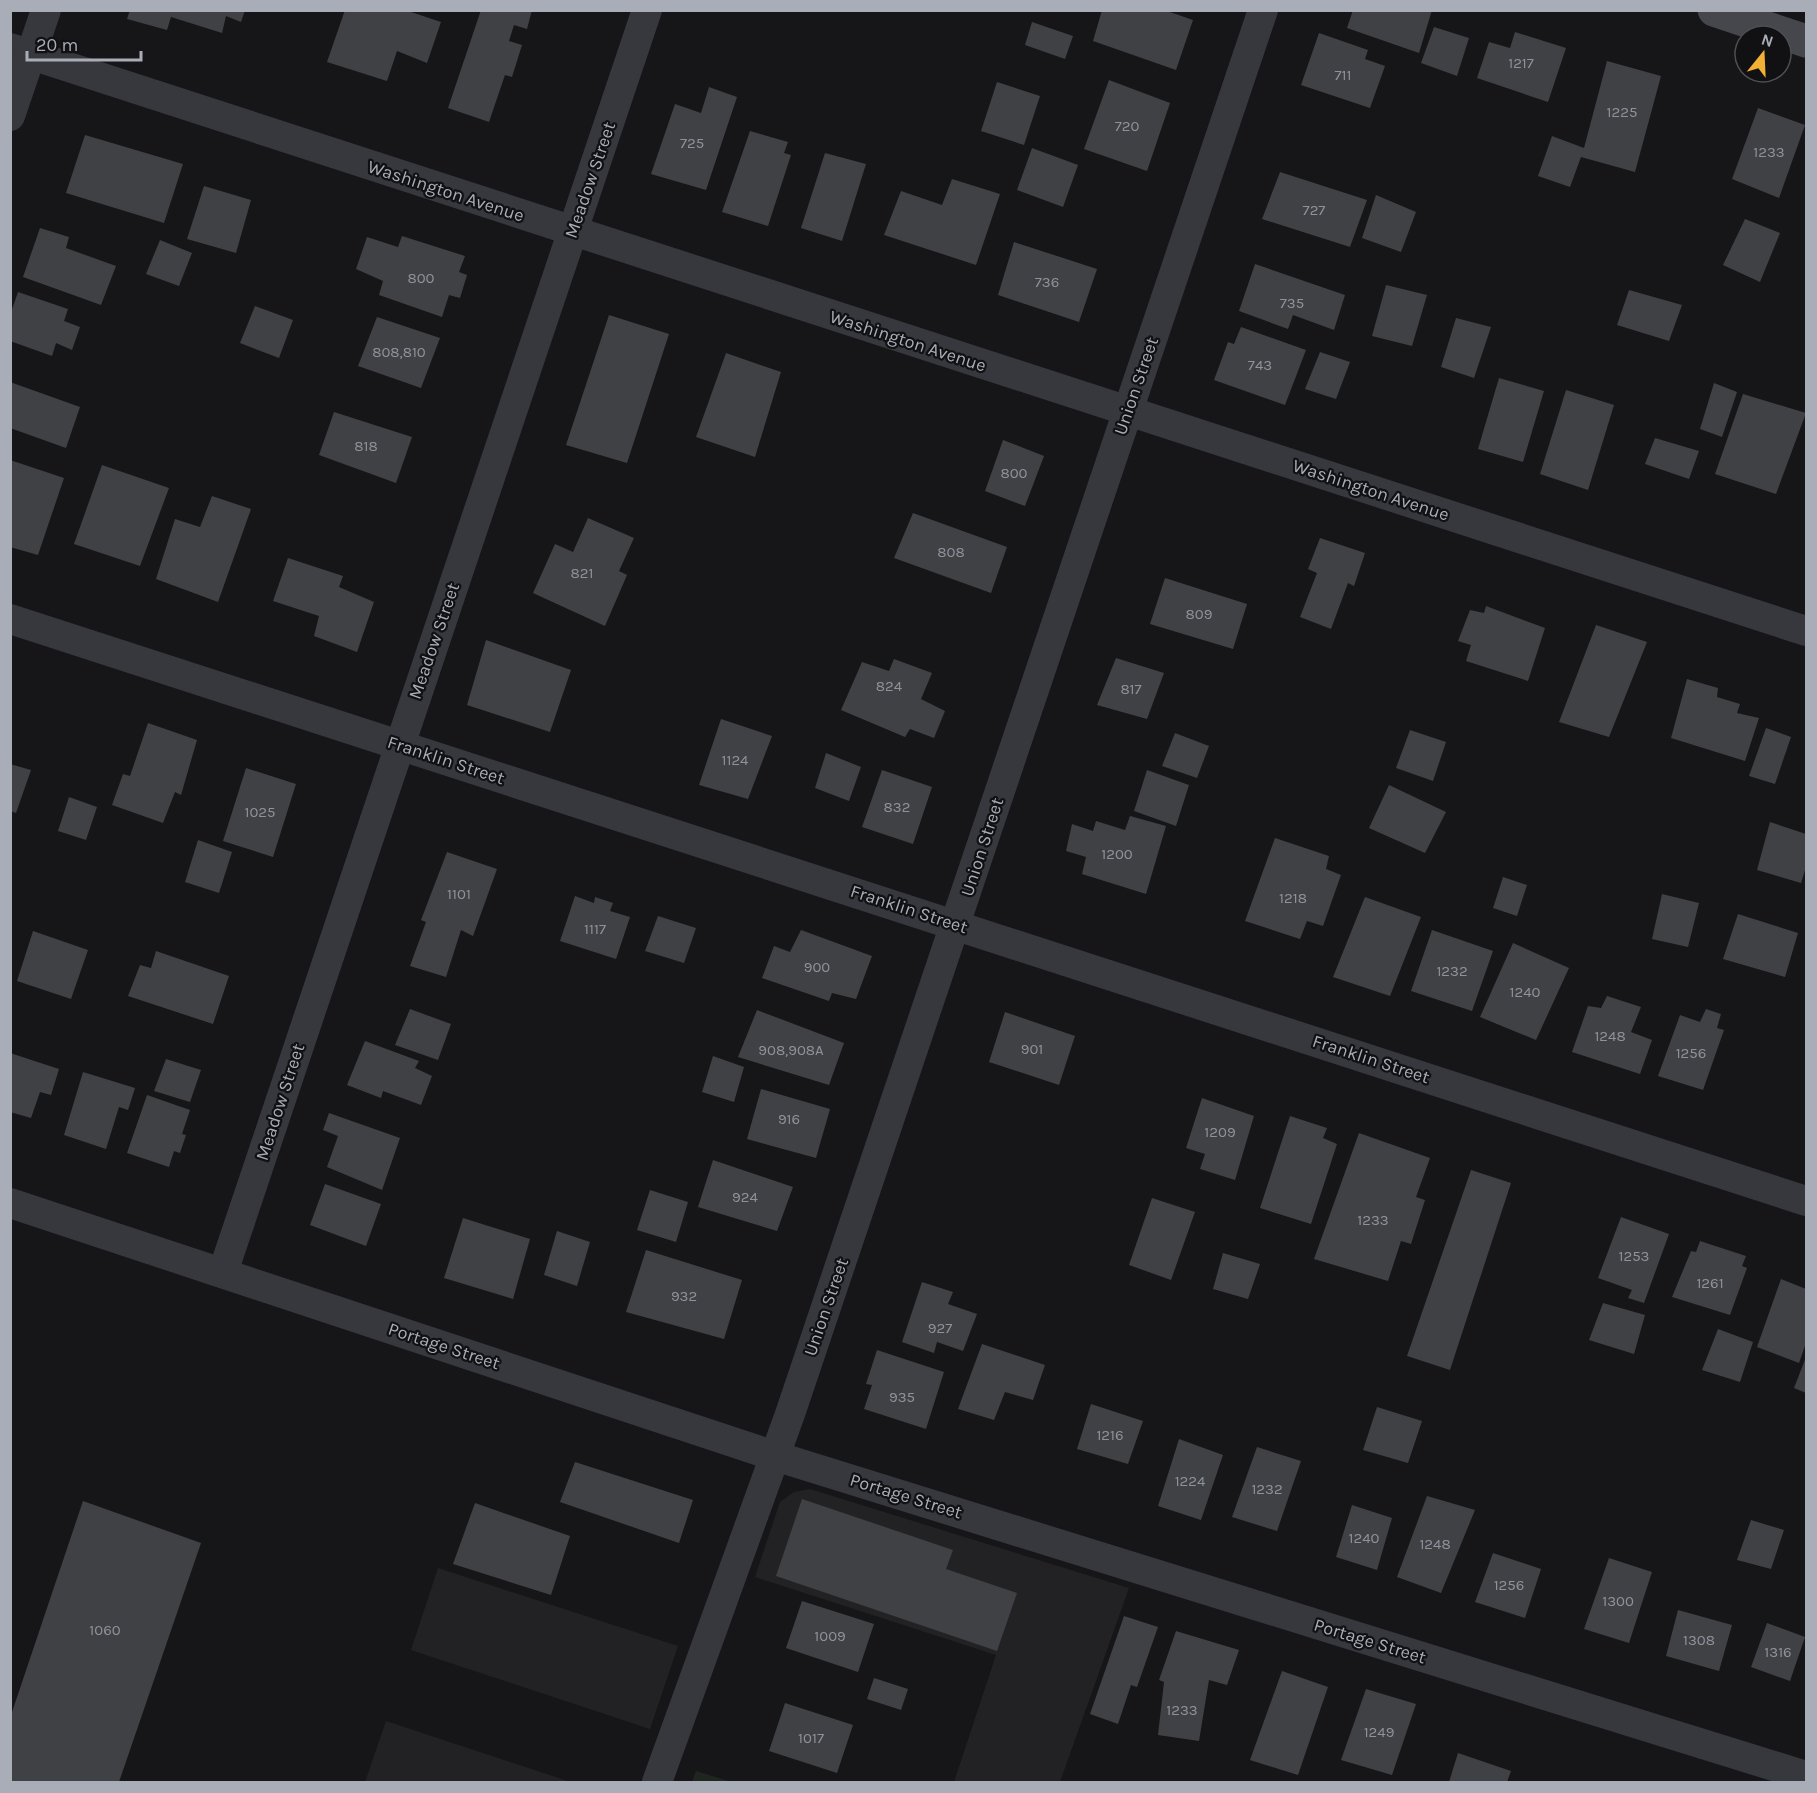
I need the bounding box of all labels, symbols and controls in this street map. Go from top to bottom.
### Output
scale bar [27,24,141,62]
north arrow [1733,24,1793,84]
text: N [1759,29,1776,51]
text: 20 m [36,34,78,56]
house number: 1217 [1508,54,1534,72]
house number: 711 [1335,66,1351,84]
house number: 1225 [1607,103,1637,121]
house number: 720 [1115,117,1139,135]
street label: Meadow Street [560,119,620,241]
house number: 725 [680,134,704,152]
house number: 1233 [1753,143,1785,161]
street label: Washington Avenue [365,155,527,227]
house number: 727 [1303,201,1325,219]
house number: 800 [407,269,435,287]
house number: 736 [1035,273,1059,291]
house number: 735 [1280,294,1304,312]
street label: Washington Avenue [827,305,989,377]
street label: Union Street [1109,334,1163,438]
house number: 808,810 [372,343,426,361]
house number: 743 [1248,356,1272,374]
house number: 818 [354,437,378,455]
street label: Washington Avenue [1290,454,1452,526]
house number: 800 [1000,464,1028,482]
house number: 808 [937,543,965,561]
house number: 821 [571,564,593,582]
street label: Meadow Street [404,580,464,702]
house number: 809 [1186,605,1212,623]
house number: 824 [876,677,903,695]
house number: 817 [1120,680,1142,698]
street label: Franklin Street [385,731,508,789]
house number: 1124 [722,751,749,769]
street label: Union Street [956,795,1008,899]
house number: 832 [884,798,910,816]
house number: 1025 [244,803,276,821]
house number: 1200 [1101,845,1133,863]
street label: Franklin Street [848,880,971,938]
house number: 1101 [447,885,471,903]
house number: 1218 [1279,889,1307,907]
house number: 1117 [584,920,606,938]
house number: 900 [804,958,830,976]
house number: 1232 [1436,962,1468,980]
house number: 1240 [1510,983,1541,1001]
house number: 1248 [1594,1027,1626,1045]
street label: Franklin Street [1310,1030,1433,1088]
house number: 901 [1021,1040,1043,1058]
street label: Meadow Street [251,1041,309,1163]
house number: 908,908A [758,1041,824,1059]
house number: 1256 [1676,1044,1706,1062]
house number: 916 [778,1110,800,1128]
house number: 1209 [1204,1123,1236,1141]
house number: 924 [732,1188,759,1206]
house number: 1233 [1357,1211,1389,1229]
house number: 1253 [1619,1247,1649,1265]
street label: Union Street [799,1255,853,1359]
house number: 1261 [1696,1274,1724,1292]
house number: 932 [671,1287,697,1305]
street label: Portage Street [385,1318,503,1374]
house number: 927 [928,1319,952,1337]
house number: 935 [889,1388,915,1406]
house number: 1216 [1096,1426,1124,1444]
street label: Portage Street [847,1469,965,1524]
house number: 1224 [1175,1472,1206,1490]
house number: 1232 [1251,1480,1283,1498]
house number: 1240 [1349,1529,1380,1547]
house number: 1248 [1419,1535,1451,1553]
house number: 1256 [1494,1576,1524,1594]
house number: 1300 [1602,1592,1634,1610]
street label: Portage Street [1311,1614,1429,1669]
house number: 1060 [89,1621,121,1639]
house number: 1009 [814,1627,846,1645]
house number: 1308 [1683,1631,1715,1649]
house number: 1316 [1764,1643,1792,1661]
house number: 1233 [1166,1701,1198,1719]
house number: 1249 [1364,1723,1394,1741]
house number: 1017 [798,1729,824,1747]

